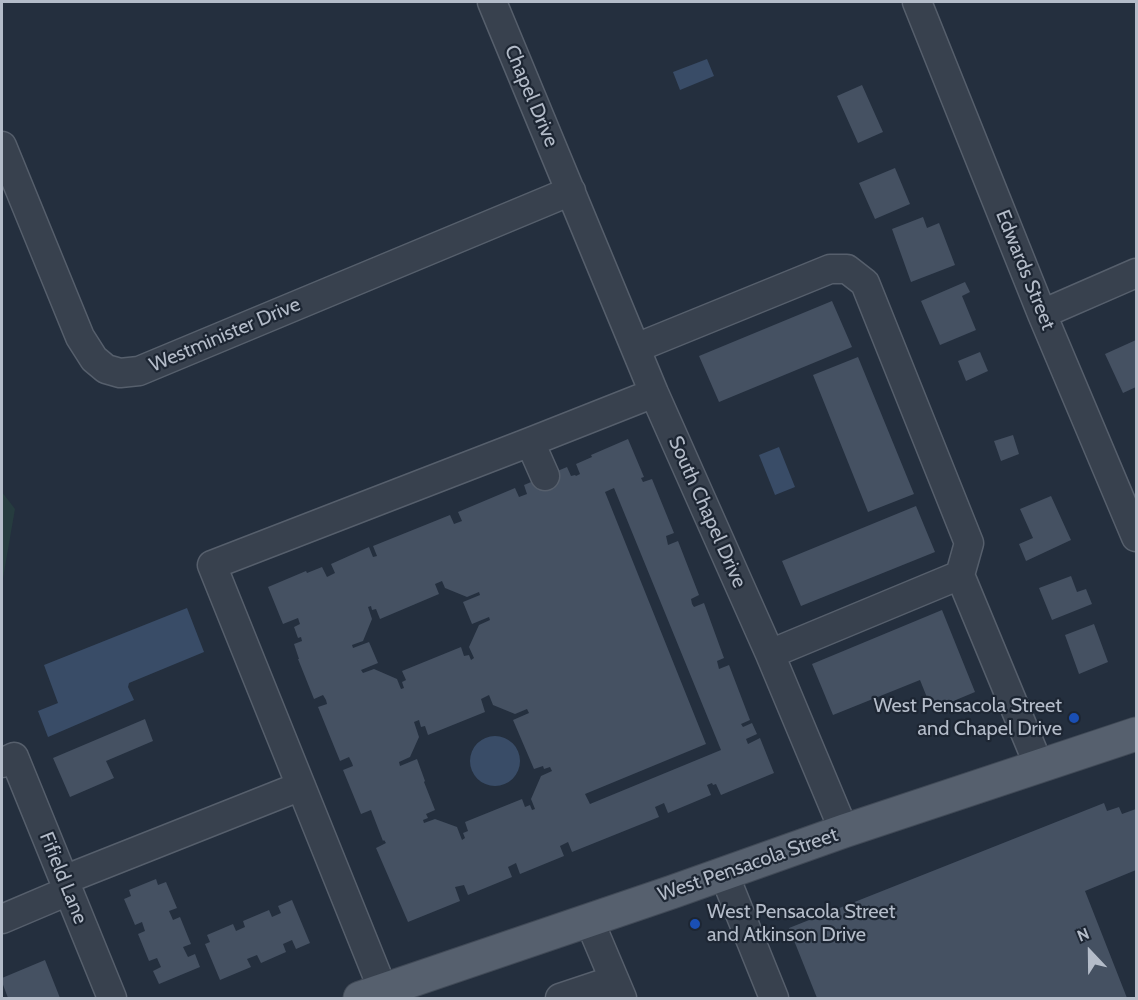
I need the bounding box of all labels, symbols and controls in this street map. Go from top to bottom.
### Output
street label: Chapel Drive [499,42,563,150]
street label: Edwards Street [990,207,1060,333]
street label: Westminister Drive [146,292,304,378]
street label: South Chapel Drive [663,432,751,592]
place label: West Pensacola Street and Chapel Drive [873,694,1062,741]
marker: West Pensacola Street and Chapel Drive [1067,711,1081,725]
street label: West Pensacola Street [655,823,841,907]
street label: Fifield Lane [34,829,92,927]
place label: West Pensacola Street and Atkinson Drive [707,900,896,947]
marker: West Pensacola Street and Atkinson Drive [688,917,702,931]
north arrow [1060,922,1120,982]
text: N [1074,924,1092,946]

